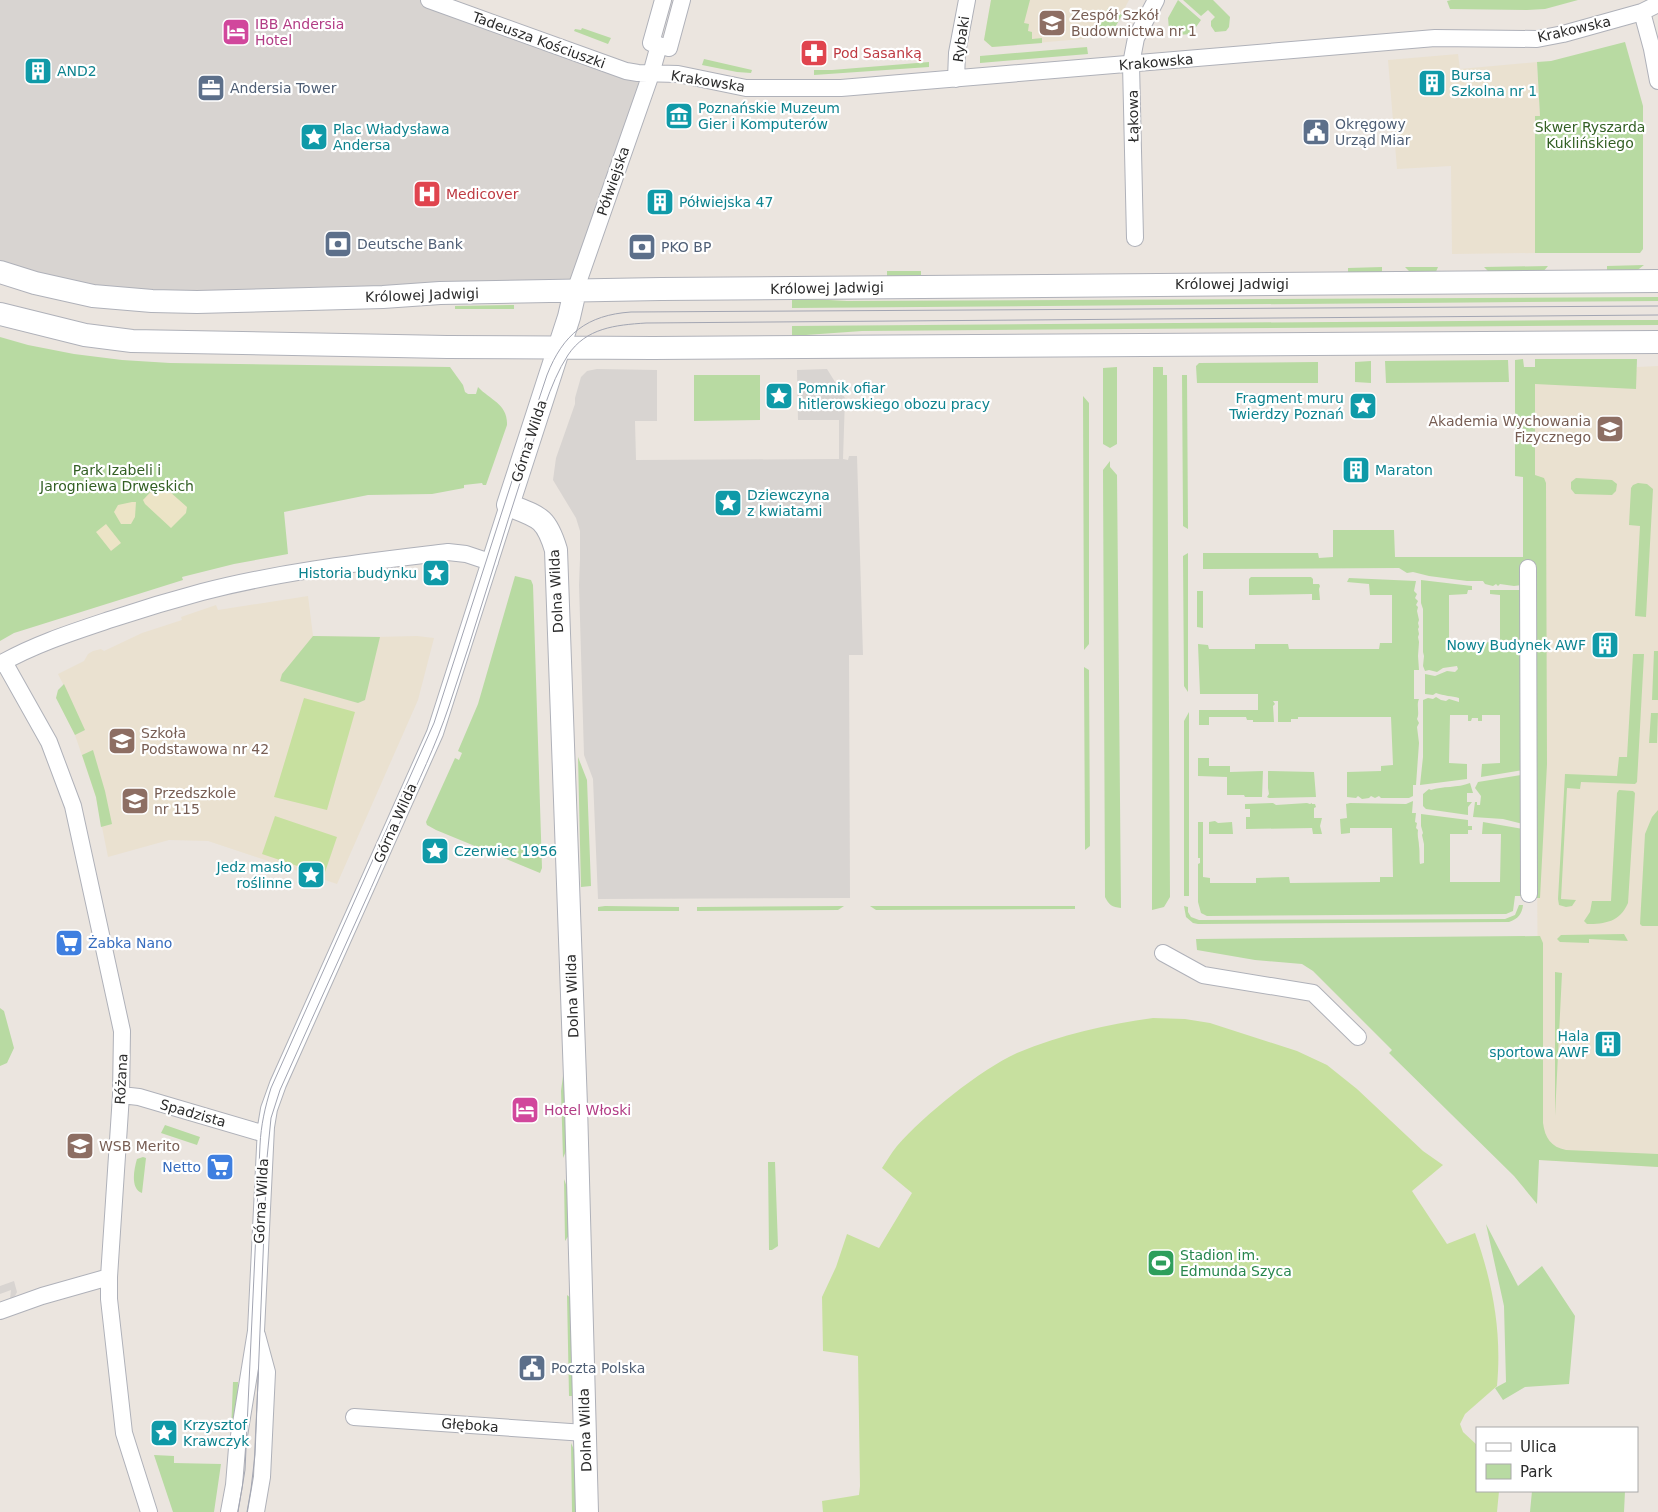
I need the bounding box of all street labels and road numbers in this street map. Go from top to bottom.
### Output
street label: Tadeusza Kościuszki [469,8,608,72]
street label: Krakowska [1536,13,1612,45]
street label: Rybaki [950,15,972,63]
street label: Krakowska [1118,51,1194,73]
street label: Krakowska [670,67,746,95]
street label: Łąkowa [1125,90,1141,143]
street label: Półwiejska [594,144,632,218]
street label: Królowej Jadwigi [1175,276,1289,292]
street label: Królowej Jadwigi [770,279,884,297]
street label: Królowej Jadwigi [365,285,479,305]
street label: Górna Wilda [508,398,550,484]
street label: Dolna Wilda [546,549,566,633]
street label: Górna Wilda [370,781,420,865]
street label: Dolna Wilda [563,954,581,1038]
street label: Różana [112,1053,130,1105]
street label: Spadzista [158,1096,228,1130]
street label: Górna Wilda [251,1158,271,1244]
street label: Dolna Wilda [576,1388,594,1472]
street label: Głęboka [441,1415,499,1435]

